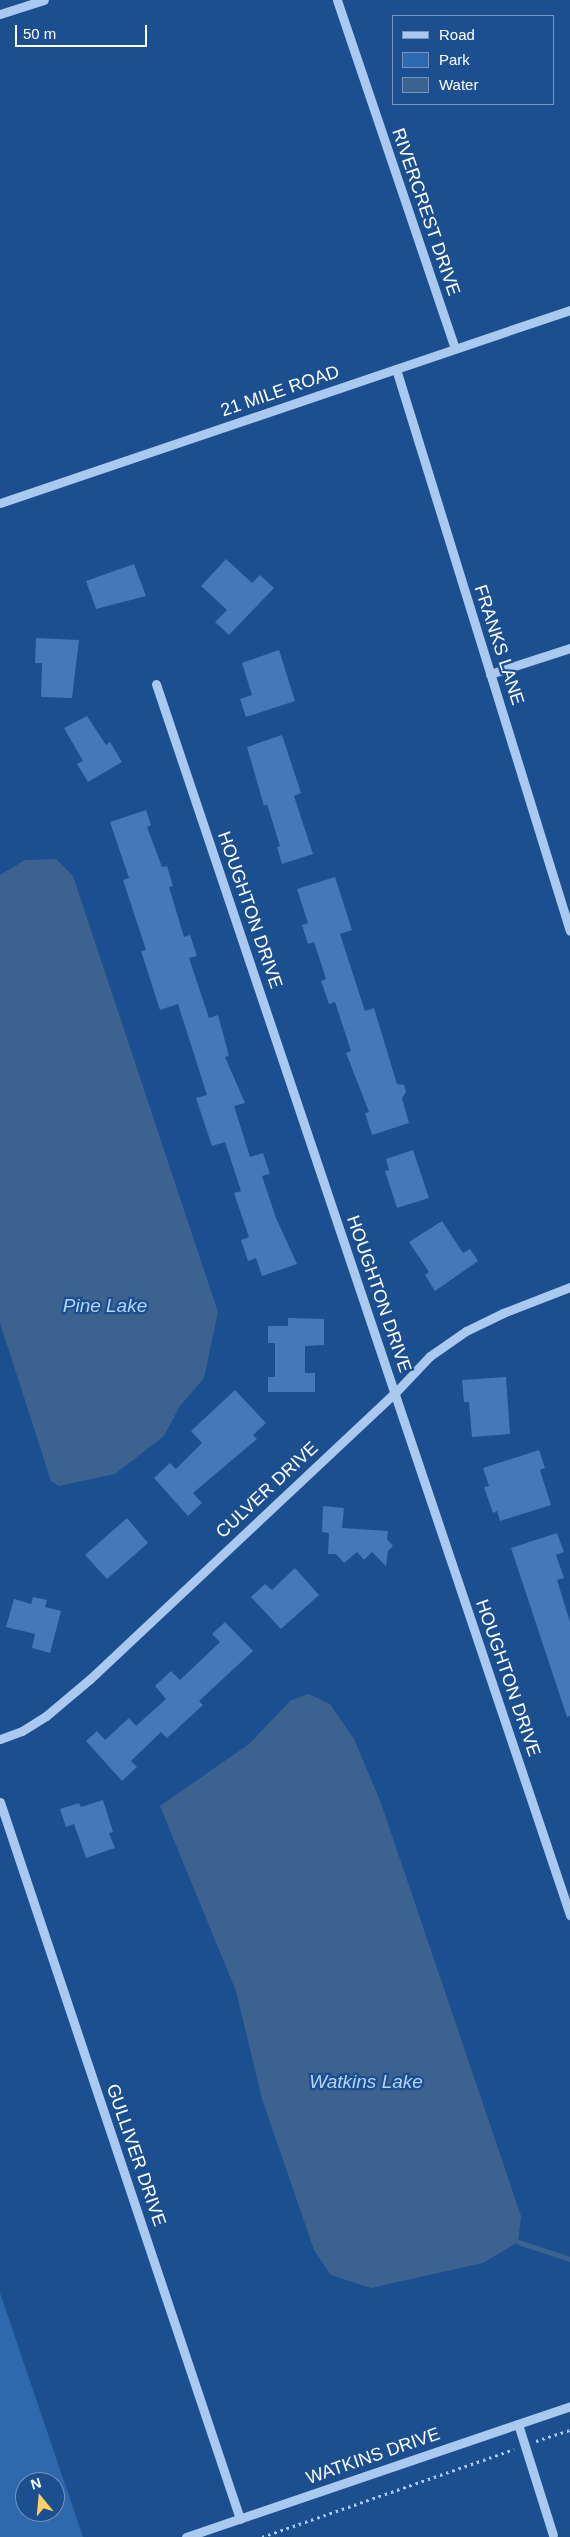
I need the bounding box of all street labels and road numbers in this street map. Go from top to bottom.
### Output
street label: RIVERCREST DRIVE [387,125,465,299]
street label: 21 MILE ROAD [218,361,342,421]
street label: FRANKS LANE [469,582,529,708]
street label: HOUGHTON DRIVE [213,829,287,991]
street label: HOUGHTON DRIVE [342,1213,416,1375]
street label: CULVER DRIVE [211,1437,323,1543]
street label: HOUGHTON DRIVE [471,1597,545,1759]
street label: GULLIVER DRIVE [102,2081,170,2229]
street label: WATKINS DRIVE [303,2423,443,2489]

